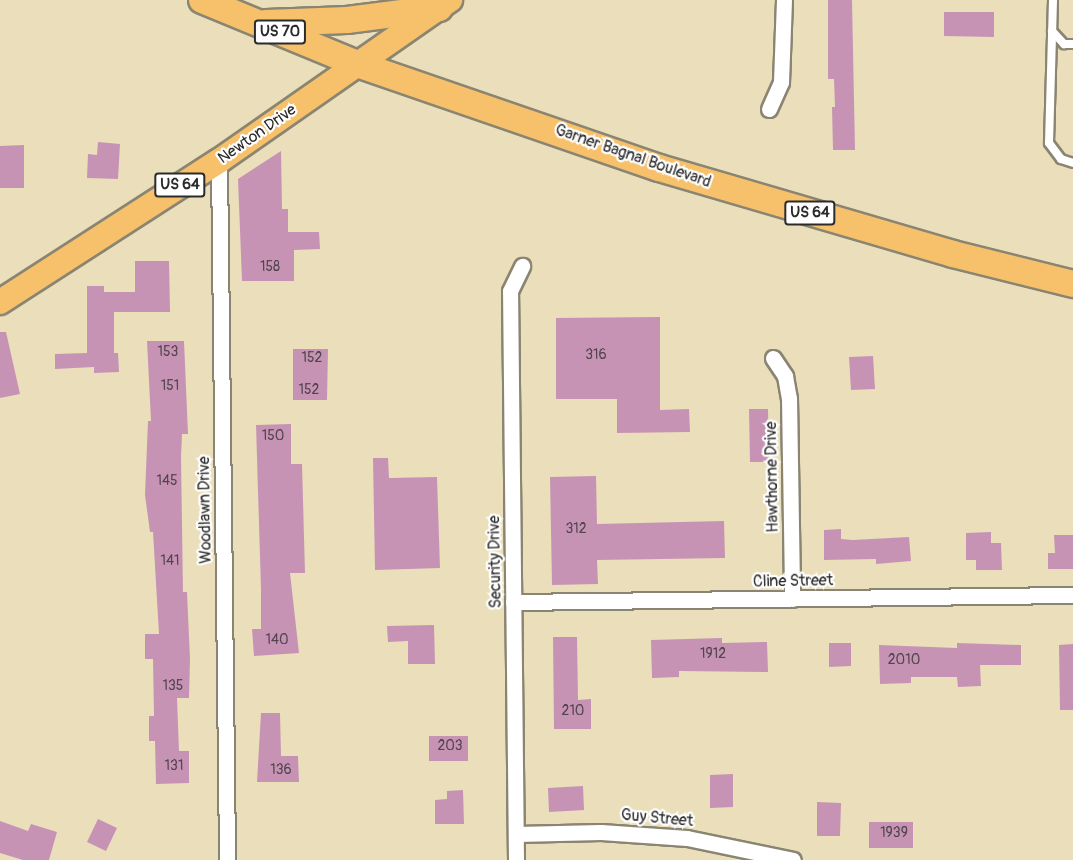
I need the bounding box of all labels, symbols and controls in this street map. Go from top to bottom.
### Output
road number: US 70 [253,20,307,44]
street label: Newton Drive [214,100,300,168]
street label: Garner Bagnal Boulevard [553,120,713,192]
road number: US 64 [153,173,207,197]
road number: US 64 [783,201,837,225]
house number: 158 [260,259,280,275]
house number: 153 [158,344,178,360]
house number: 316 [585,347,607,363]
house number: 152 [302,350,322,366]
house number: 151 [161,378,179,394]
house number: 152 [299,382,319,398]
street label: Hawthorne Drive [761,421,783,533]
house number: 150 [262,428,284,444]
street label: Woodlawn Drive [194,456,216,564]
house number: 145 [156,473,178,489]
street label: Security Drive [485,515,505,609]
house number: 312 [565,521,587,537]
house number: 141 [160,553,180,569]
street label: Cline Street [753,571,833,591]
house number: 140 [265,632,289,648]
house number: 1912 [700,646,726,662]
house number: 2010 [888,652,920,668]
house number: 135 [163,678,183,694]
house number: 210 [562,703,584,719]
house number: 203 [437,738,463,754]
house number: 131 [165,758,183,774]
house number: 136 [270,762,292,778]
street label: Guy Street [620,805,694,831]
house number: 1939 [880,825,908,841]

